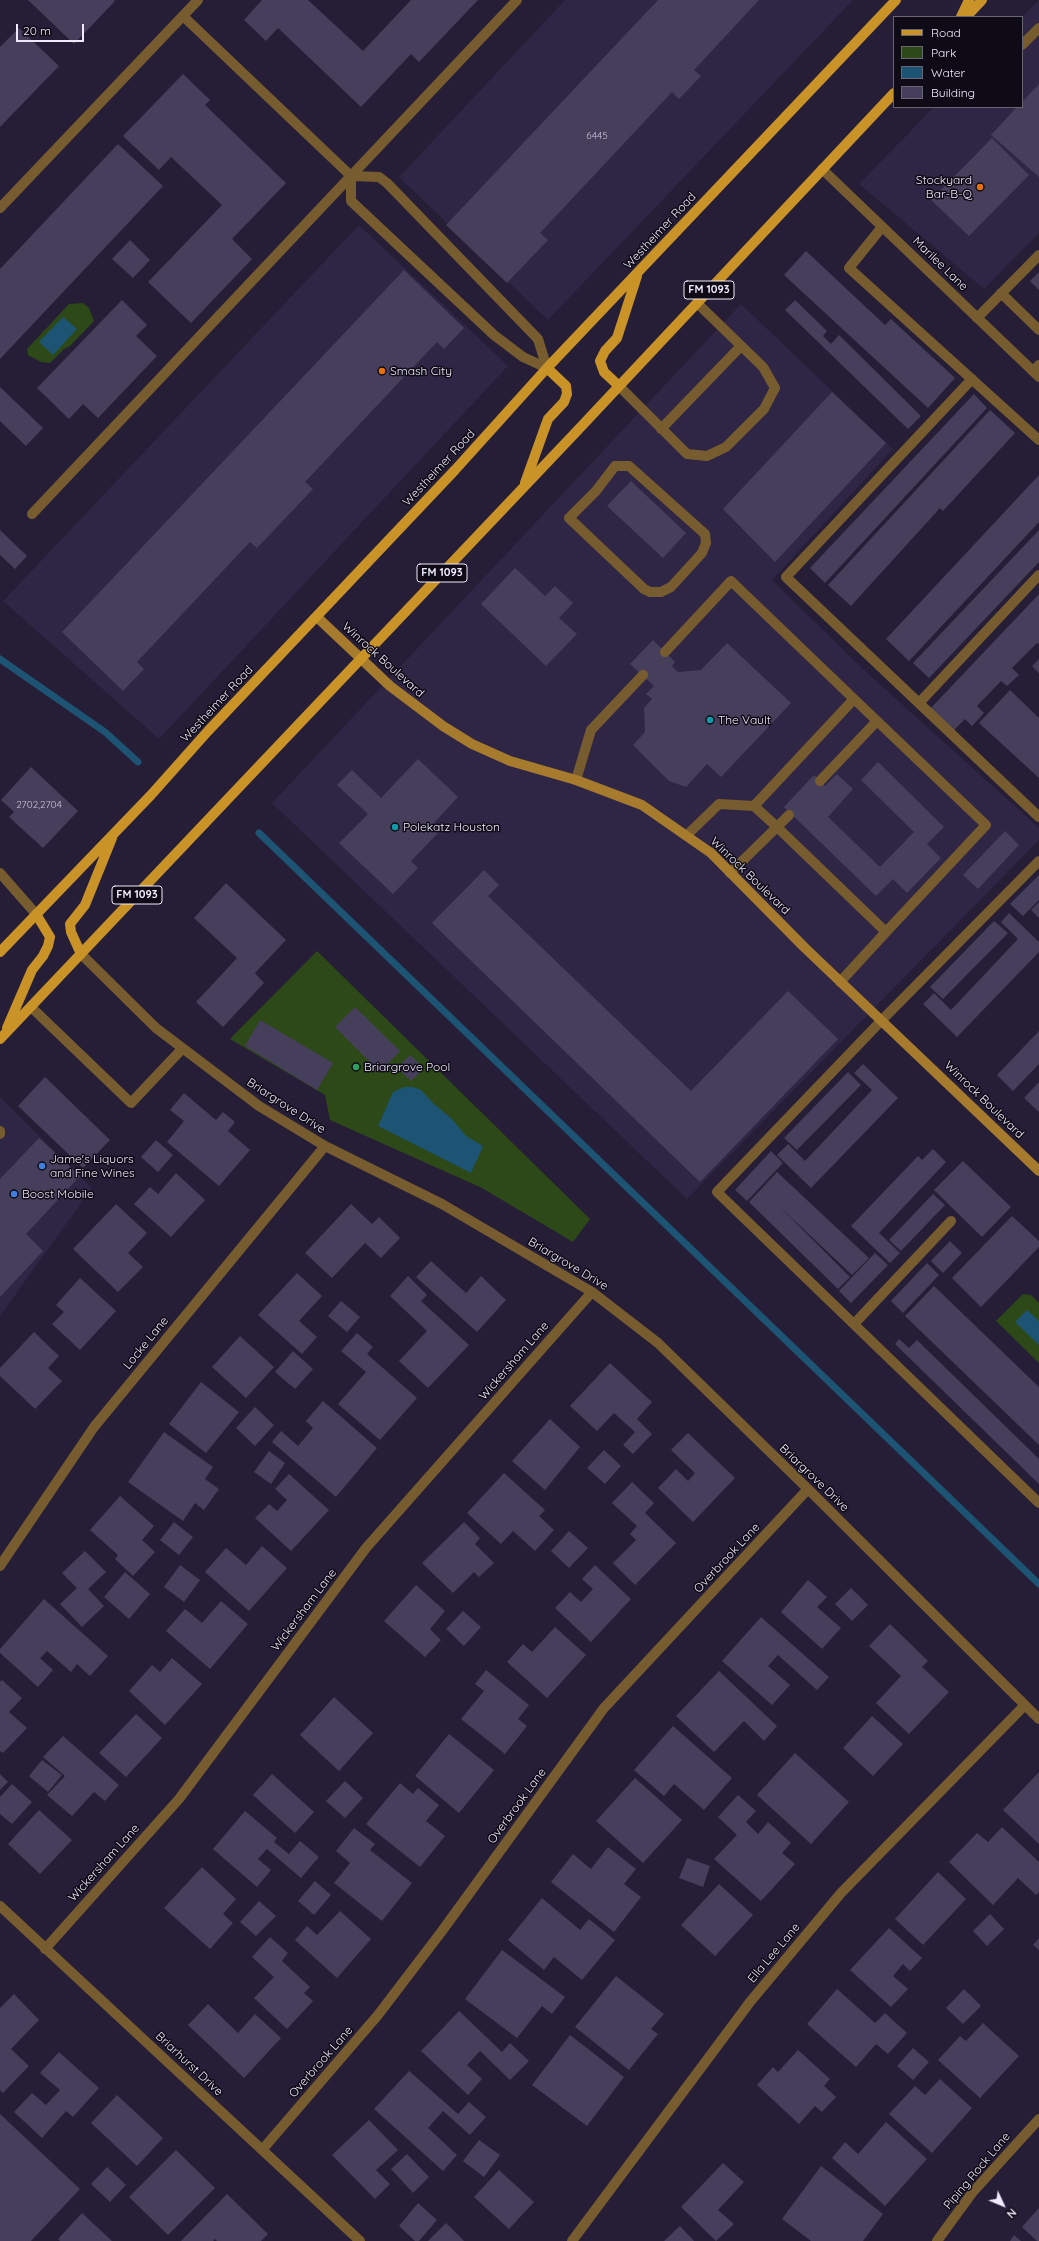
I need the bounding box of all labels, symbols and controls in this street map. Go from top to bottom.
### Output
scale bar [18,16,86,42]
legend [893,16,1023,108]
text: 20 m [23,23,51,38]
text: Road [931,25,961,40]
text: Park [931,45,956,60]
text: Water [931,65,965,80]
text: Building [931,85,975,100]
house number: 6445 [586,130,608,142]
place label: Stockyard Bar-B-Q [916,173,972,201]
marker: Stockyard Bar-B-Q [975,182,985,192]
street label: Westheimer Road [621,190,699,272]
street label: Marilee Lane [909,234,971,294]
road number: FM 1093 [684,281,734,299]
place label: Smash City [390,364,452,378]
marker: Smash City [377,366,387,376]
street label: Westheimer Road [400,427,478,509]
road number: FM 1093 [417,564,467,582]
street label: Winrock Boulevard [339,619,427,701]
street label: Westheimer Road [178,663,256,745]
place label: The Vault [718,713,771,727]
marker: The Vault [705,715,715,725]
house number: 2702,2704 [16,799,62,811]
place label: Polekatz Houston [403,820,500,834]
marker: Polekatz Houston [390,822,400,832]
street label: Winrock Boulevard [707,834,793,918]
road number: FM 1093 [112,886,162,904]
street label: Winrock Boulevard [941,1058,1027,1142]
place label: Briargrove Pool [364,1060,450,1074]
marker: Briargrove Pool [351,1062,361,1072]
street label: Briargrove Drive [244,1075,328,1137]
place label: Jame's Liquors and Fine Wines [50,1152,135,1180]
marker: Jame's Liquors and Fine Wines [37,1161,47,1171]
place label: Boost Mobile [22,1187,94,1201]
marker: Boost Mobile [9,1189,19,1199]
street label: Briargrove Drive [525,1234,611,1294]
street label: Locke Lane [120,1314,172,1372]
street label: Wickersham Lane [476,1319,552,1403]
street label: Briargrove Drive [776,1441,852,1515]
street label: Overbrook Lane [691,1520,763,1596]
street label: Wickersham Lane [268,1566,340,1654]
street label: Overbrook Lane [485,1765,549,1847]
street label: Wickersham Lane [65,1821,143,1905]
street label: Ella Lee Lane [745,1920,803,1986]
street label: Overbrook Lane [286,2023,356,2101]
street label: Briarhurst Drive [152,2029,226,2099]
street label: Piping Rock Lane [941,2130,1013,2212]
north arrow [983,2185,1023,2225]
text: N [1004,2206,1019,2221]

